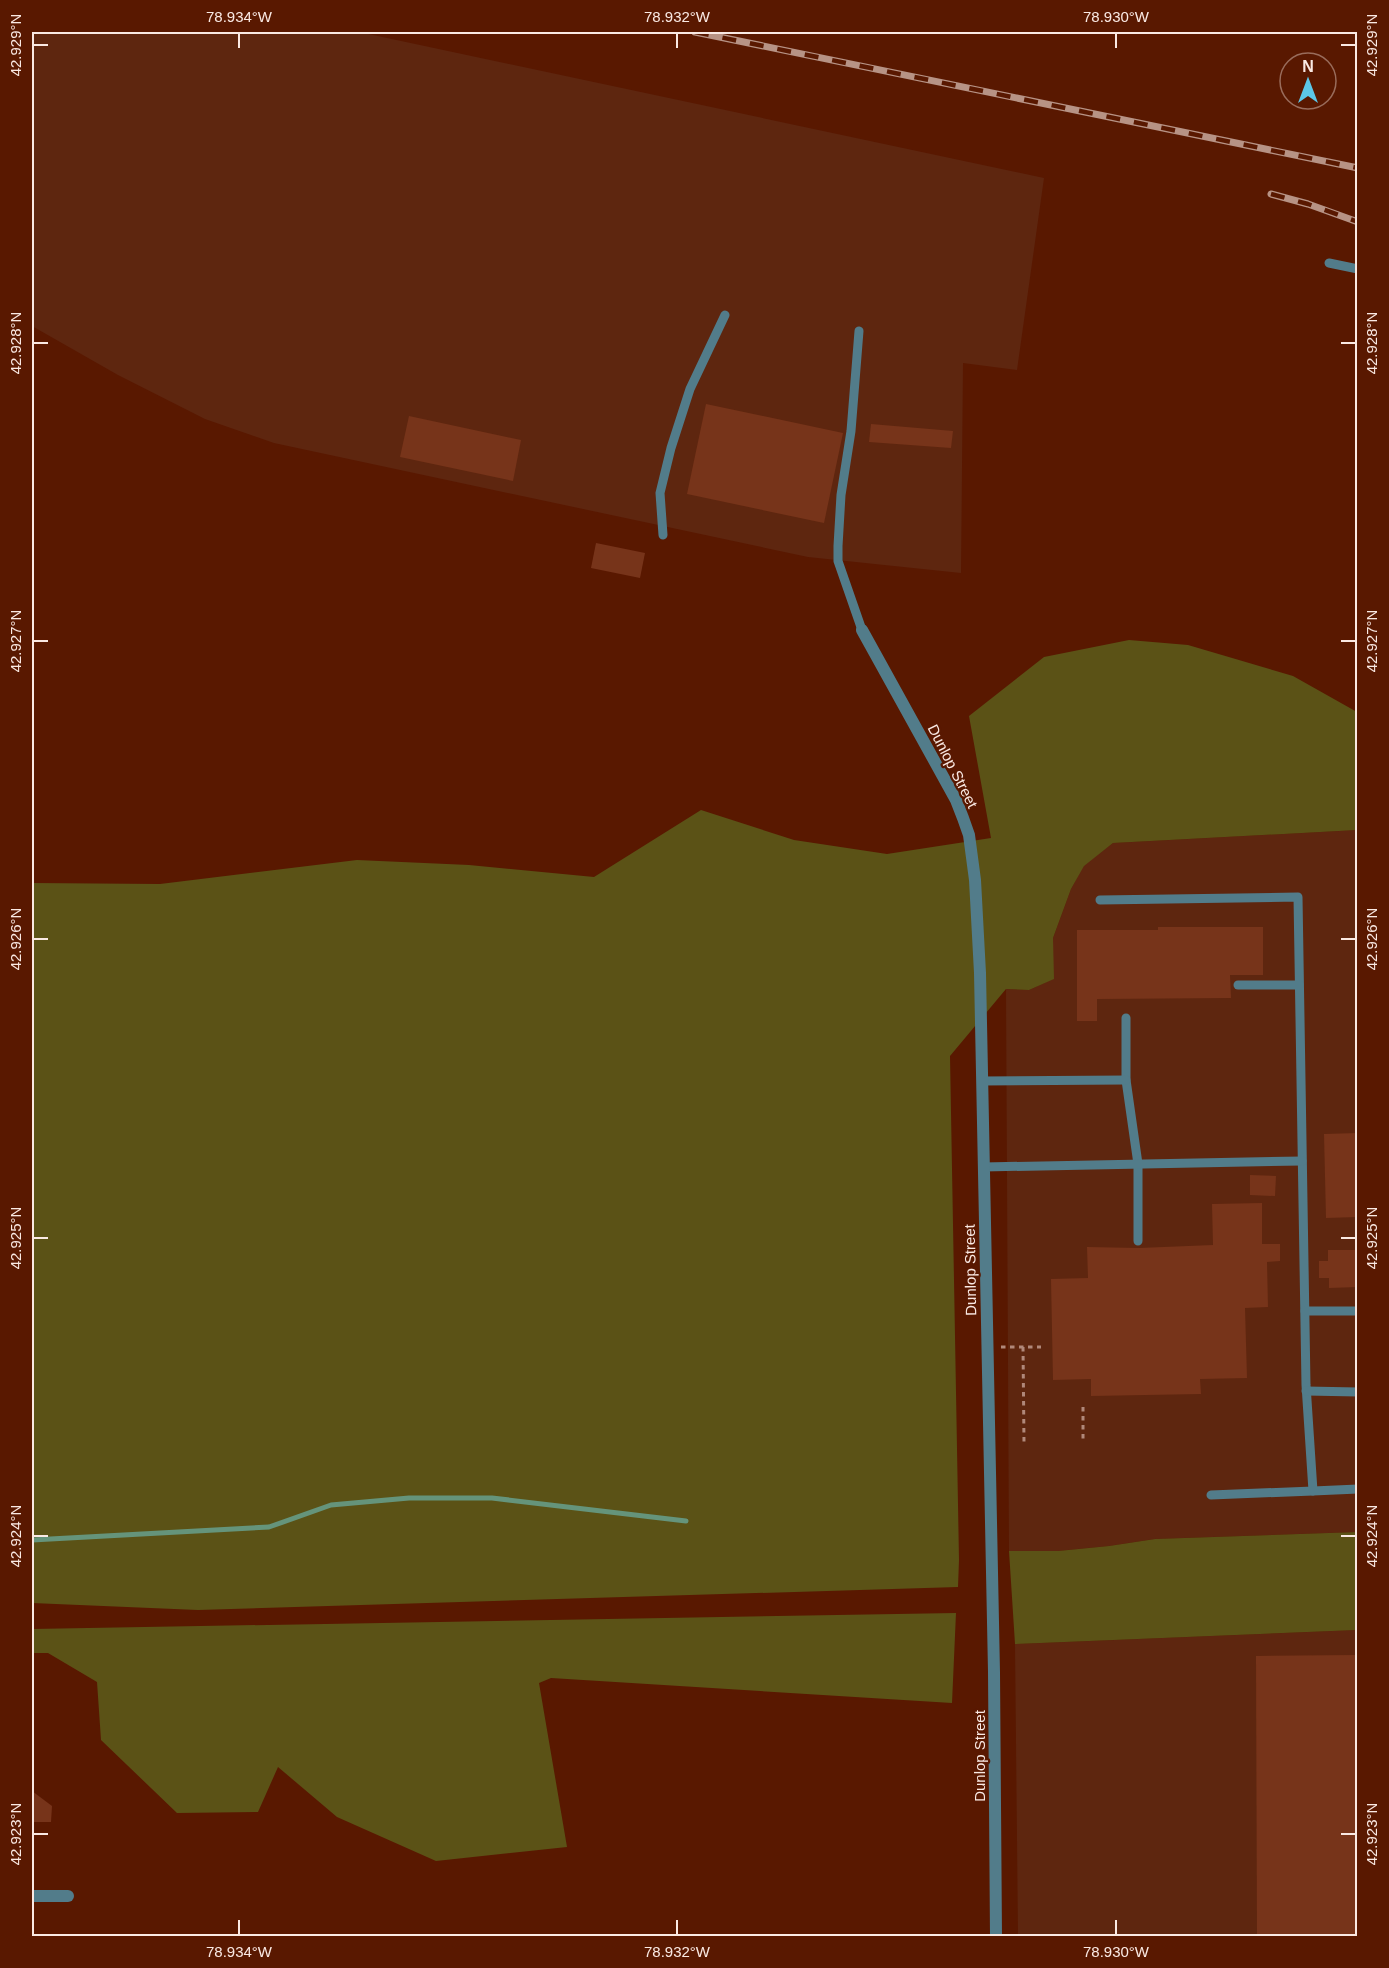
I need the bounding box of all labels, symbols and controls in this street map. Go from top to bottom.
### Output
text: 78.934°W [206,8,273,25]
text: 78.932°W [644,8,711,25]
text: 78.930°W [1083,8,1150,25]
text: 42.929°N [7,14,24,76]
text: 42.929°N [1363,14,1380,76]
north arrow [1278,51,1338,111]
text: N [1302,58,1314,75]
text: 42.928°N [7,312,24,374]
text: 42.928°N [1363,312,1380,374]
text: 42.927°N [7,610,24,672]
text: 42.927°N [1363,610,1380,672]
street label: Dunlop Street [925,721,982,811]
text: 42.926°N [7,908,24,970]
text: 42.926°N [1363,908,1380,970]
text: 42.925°N [7,1207,24,1269]
text: 42.925°N [1363,1207,1380,1269]
street label: Dunlop Street [961,1223,979,1316]
text: 42.924°N [7,1505,24,1567]
text: 42.924°N [1363,1505,1380,1567]
street label: Dunlop Street [971,1709,988,1802]
text: 42.923°N [7,1803,24,1865]
text: 42.923°N [1363,1803,1380,1865]
text: 78.934°W [206,1943,273,1960]
text: 78.932°W [644,1943,711,1960]
text: 78.930°W [1083,1943,1150,1960]

